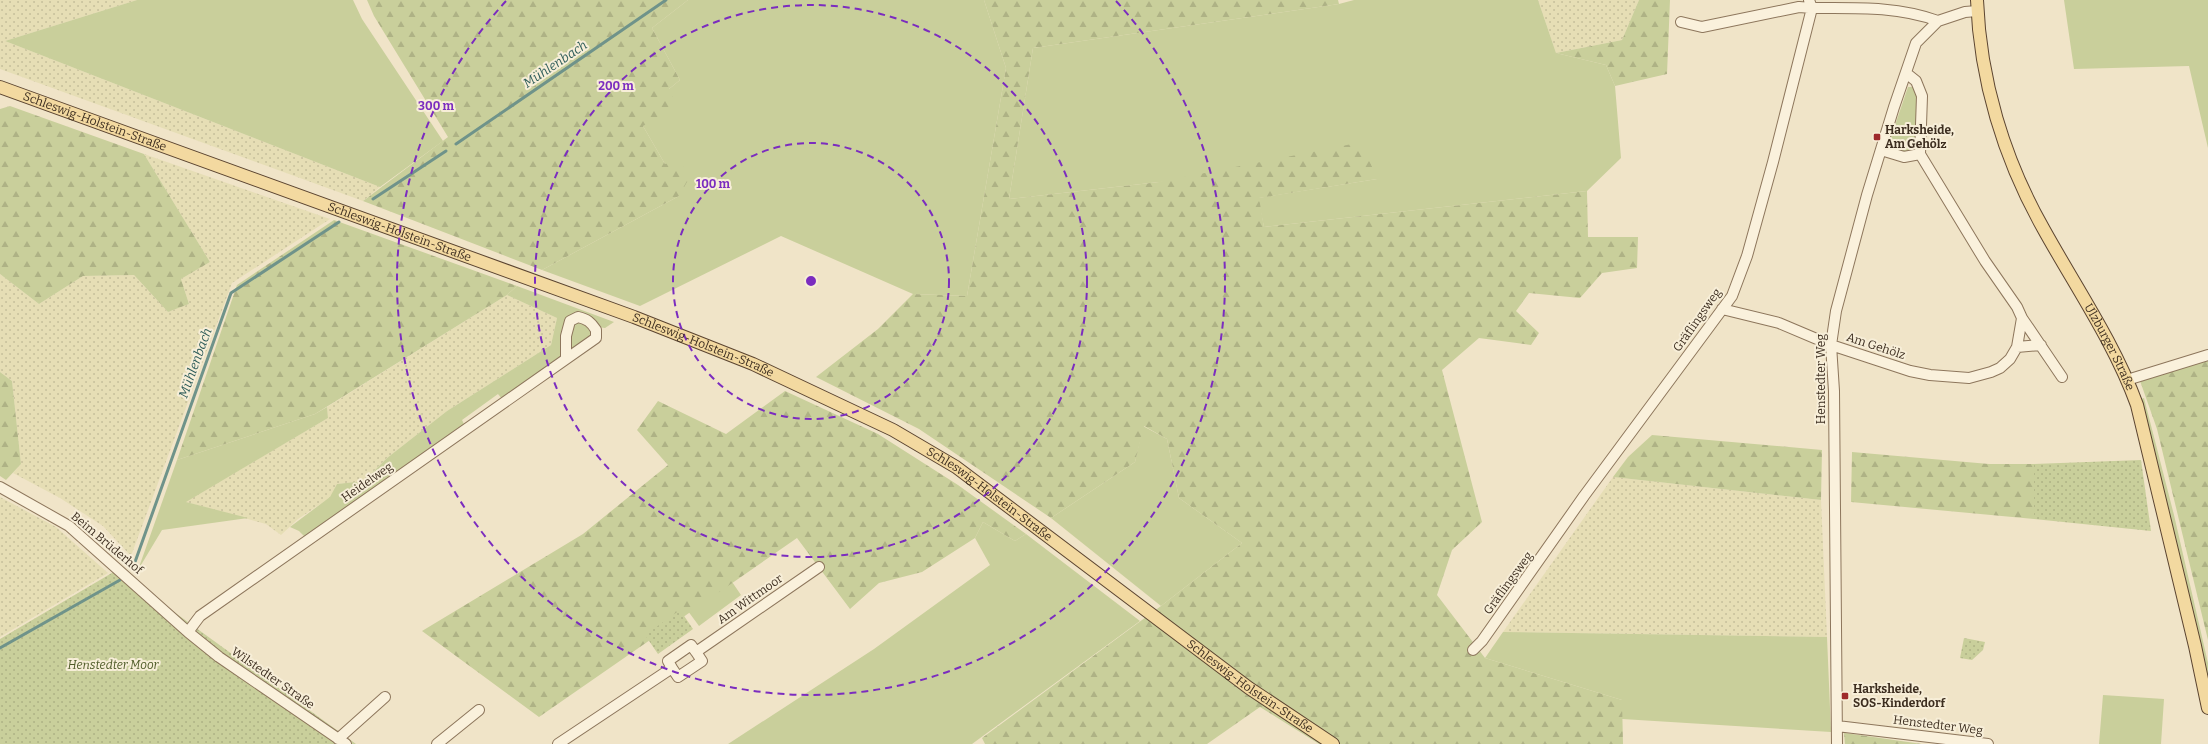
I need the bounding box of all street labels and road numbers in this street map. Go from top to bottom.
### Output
street label: Schleswig-Holstein-Straße [21,89,169,154]
street label: Schleswig-Holstein-Straße [326,200,473,264]
street label: Gräflingsweg [1670,285,1724,354]
street label: Ulzburger Straße [2081,301,2138,392]
street label: Schleswig-Holstein-Straße [630,310,776,380]
street label: Am Gehölz [1845,330,1907,362]
street label: Henstedter Weg [1814,334,1828,424]
street label: Schleswig-Holstein-Straße [924,444,1055,544]
street label: Heidelweg [339,459,395,505]
street label: Beim Brüderhof [68,509,146,578]
street label: Gräflingsweg [1481,549,1536,617]
street label: Am Wittmoor [715,571,786,627]
street label: Schleswig-Holstein-Straße [1184,637,1316,736]
street label: Wilstedter Straße [229,644,317,712]
street label: Henstedter Weg [1892,713,1984,737]

